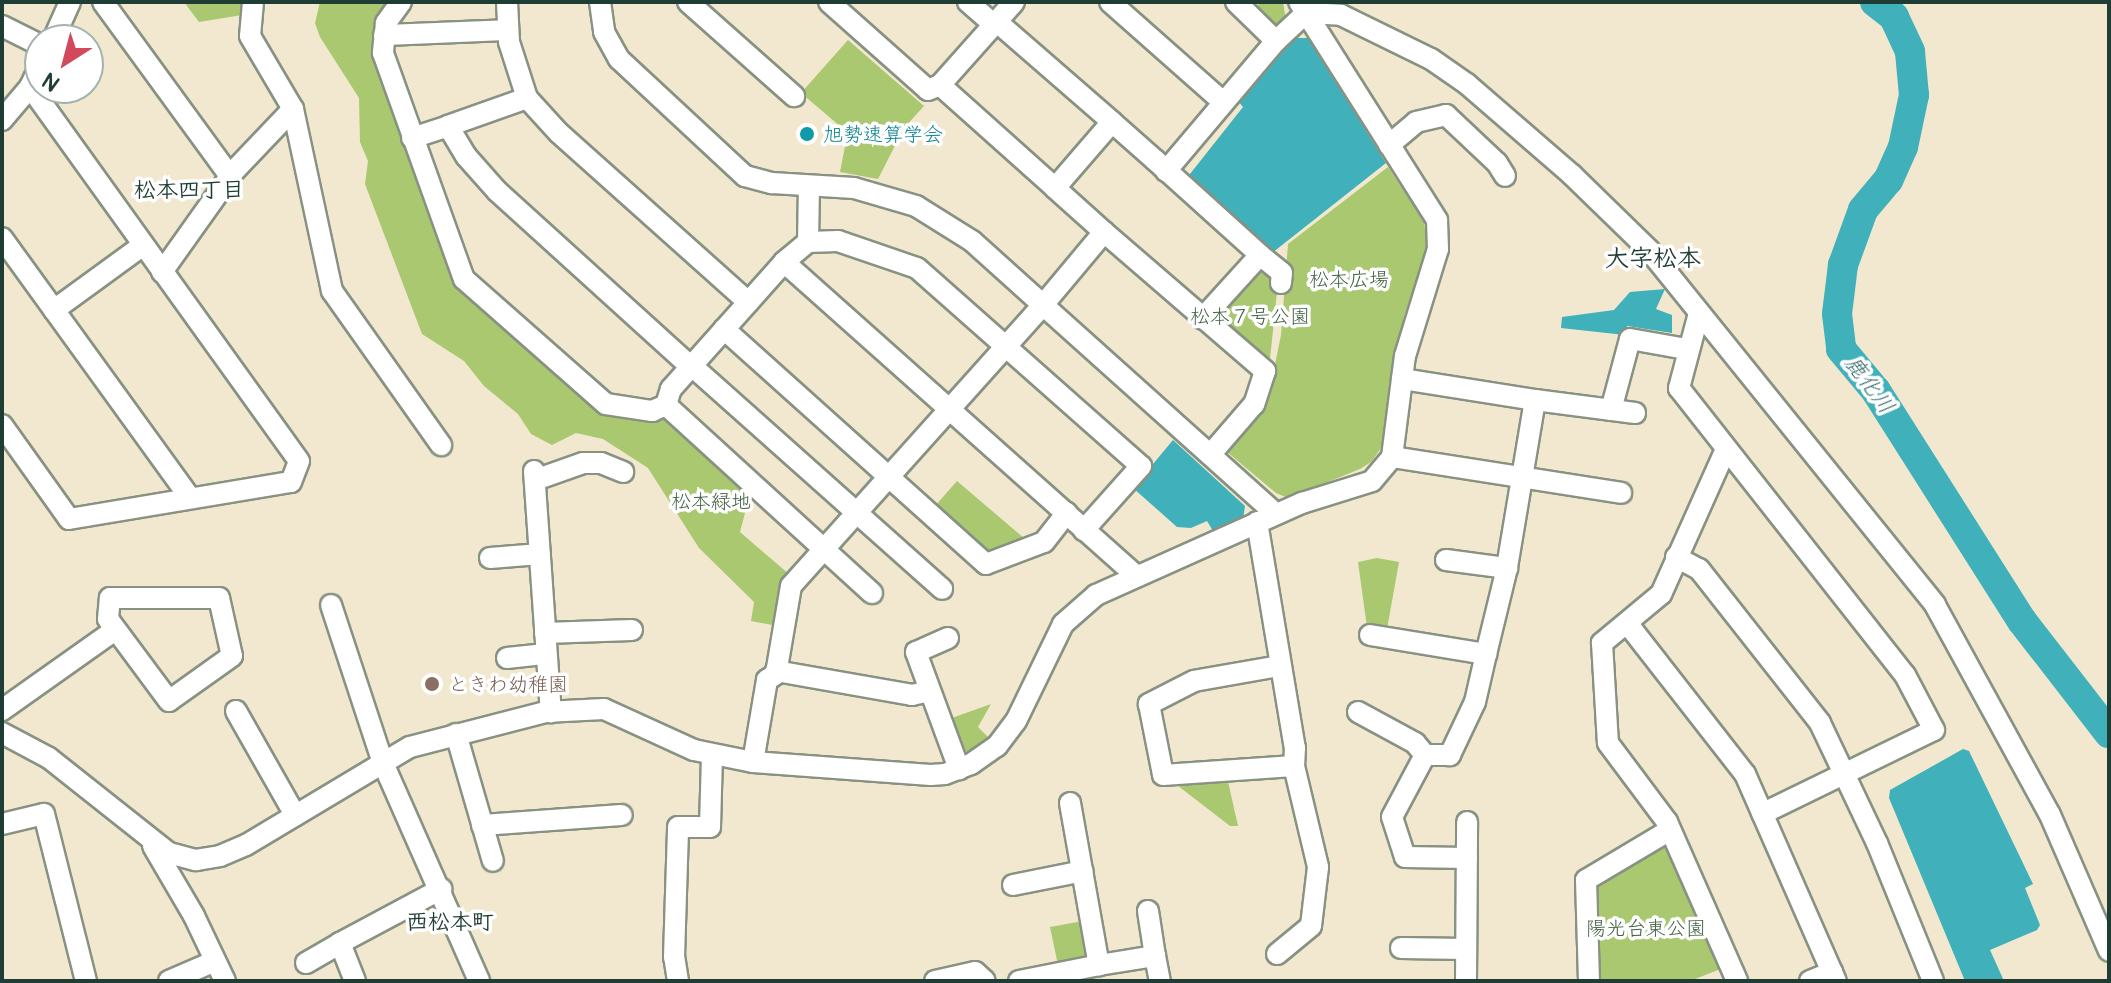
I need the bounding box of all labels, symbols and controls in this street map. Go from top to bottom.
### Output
north arrow [24,24,104,104]
text: N [37,66,65,97]
place label: 旭勢速算学会 [823,122,943,146]
marker: 旭勢速算学会 [798,125,816,143]
district label: 松本四丁目 [134,178,244,204]
district label: 大字松本 [1605,245,1701,273]
park label: 松本広場 [1309,267,1389,291]
park label: 松本７号公園 [1190,304,1310,328]
water label: 鹿化川 [1839,351,1899,419]
park label: 松本緑地 [671,489,751,513]
place label: ときわ幼稚園 [448,672,568,696]
marker: ときわ幼稚園 [423,675,441,693]
district label: 西松本町 [406,910,494,936]
park label: 陽光台東公園 [1586,916,1706,940]

